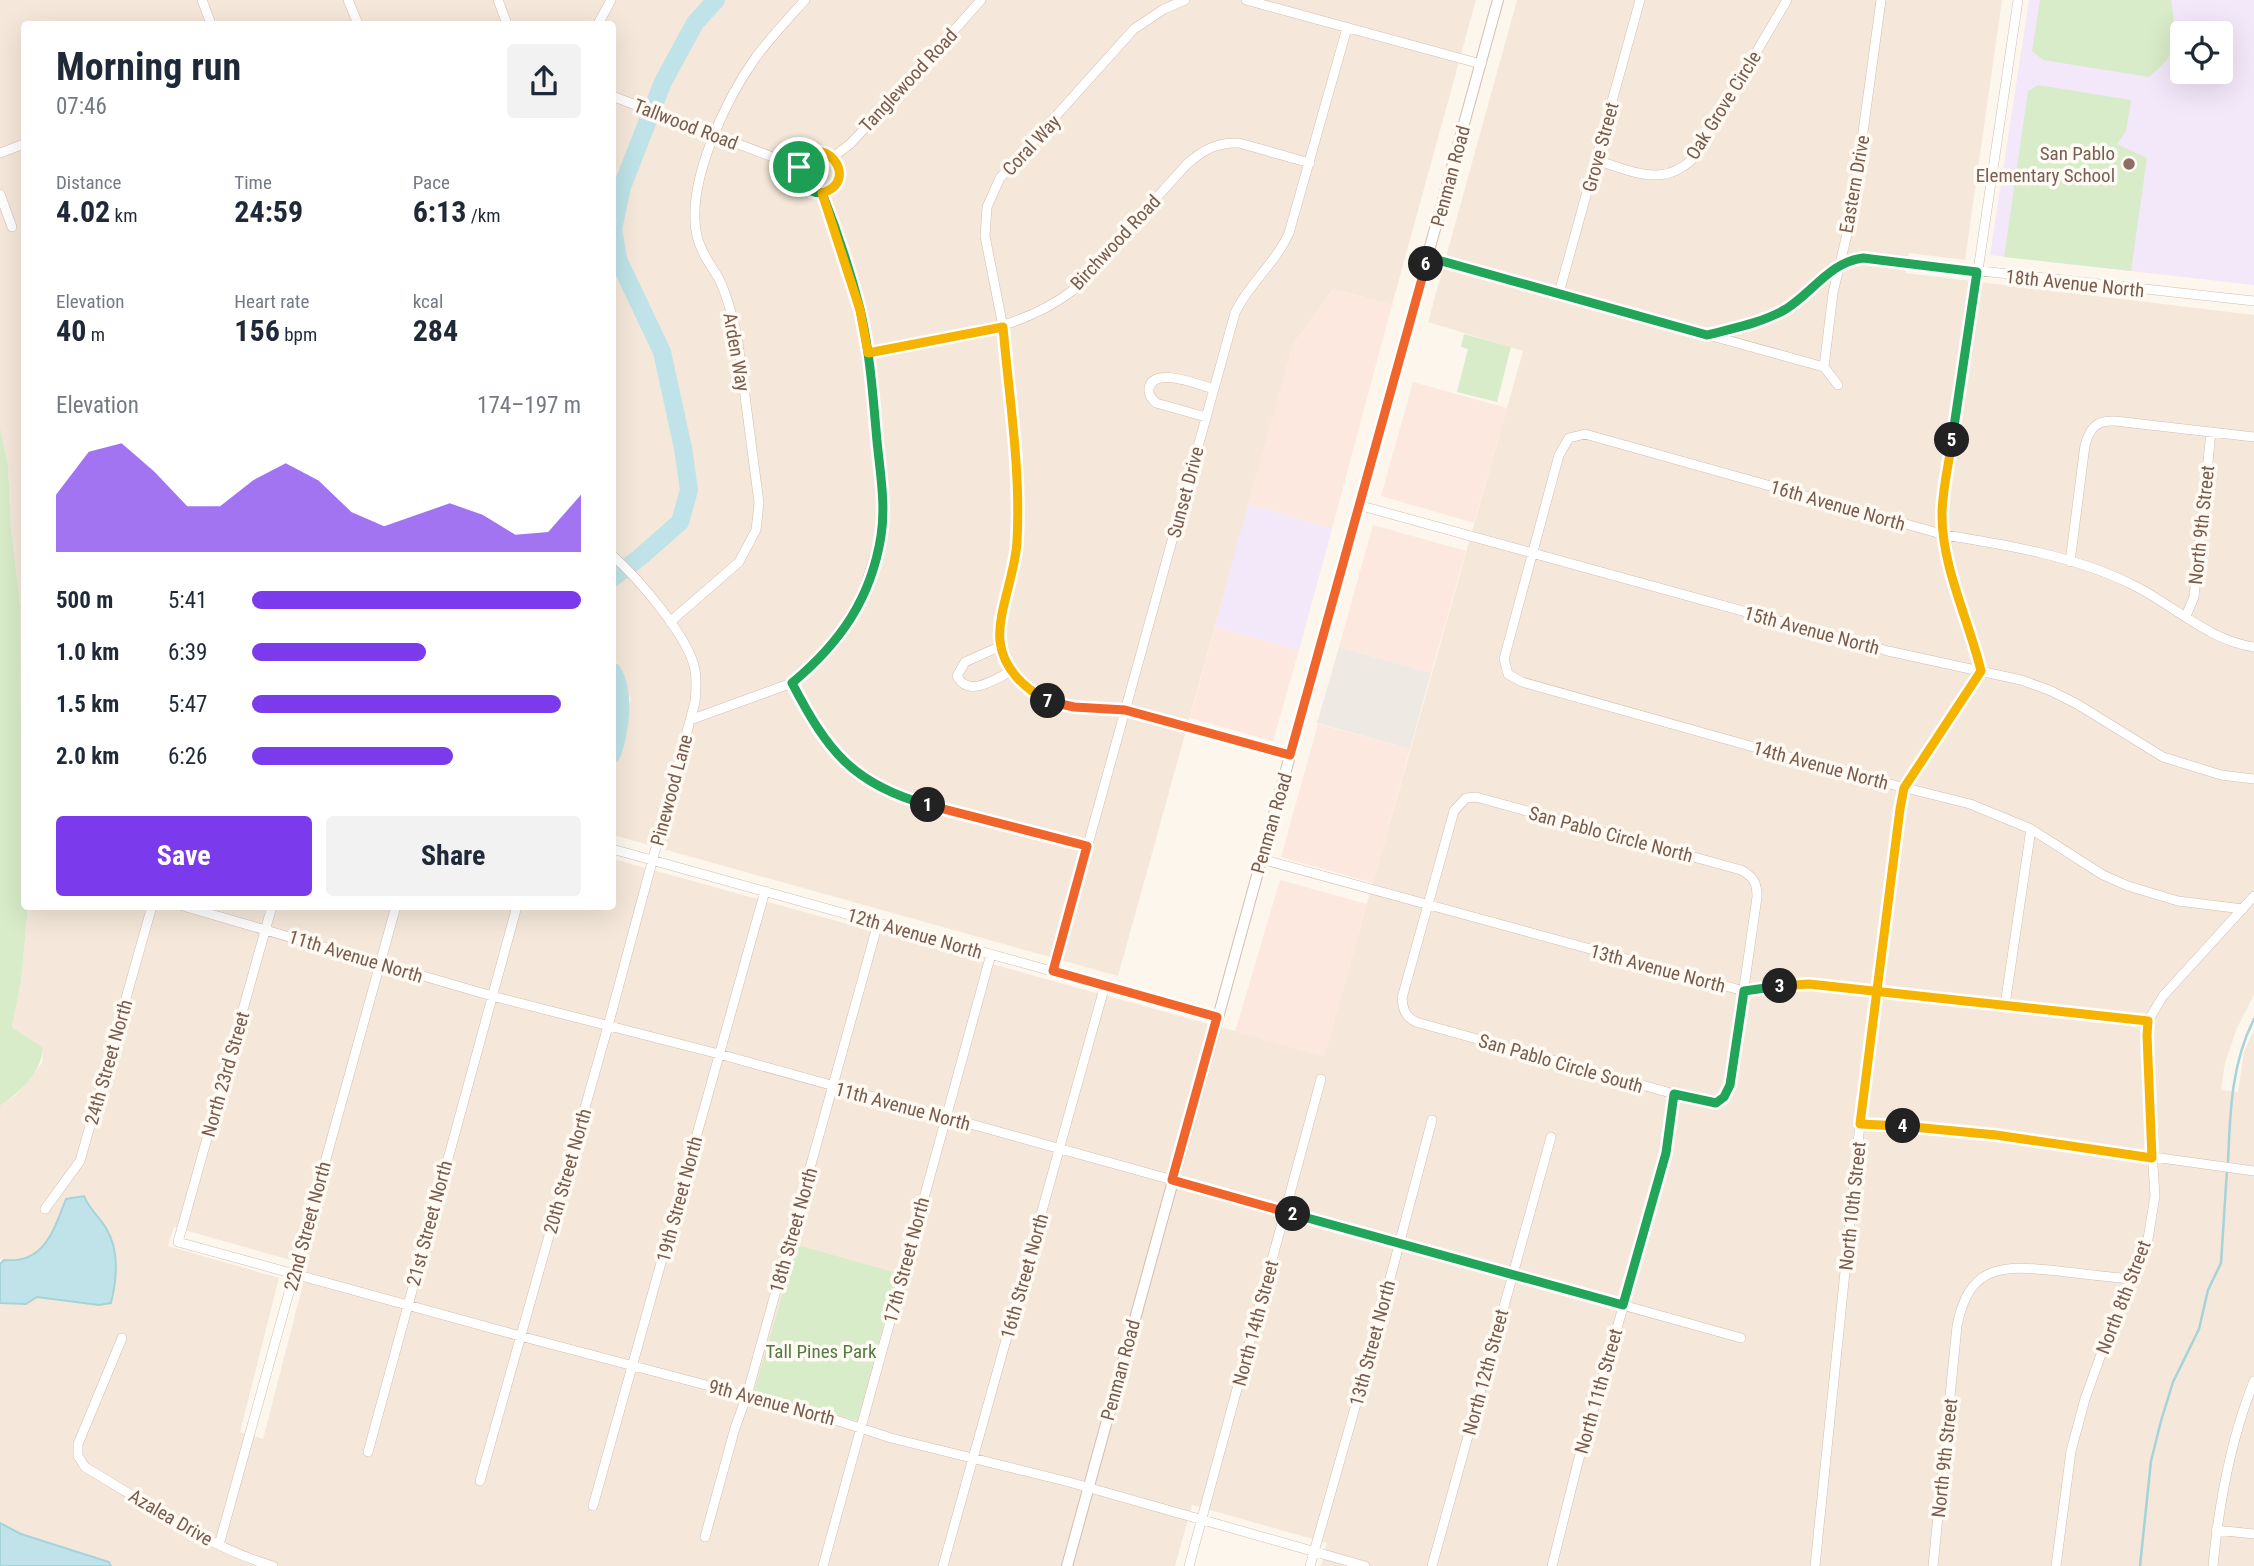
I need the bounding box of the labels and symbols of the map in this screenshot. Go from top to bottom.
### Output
street label: Tanglewood Road [855,24,962,137]
street label: Oak Grove Circle [1681,47,1766,164]
street label: Tallwood Road [630,94,741,155]
street label: Grove Street [1577,100,1624,195]
street label: Coral Way [998,110,1065,180]
street label: Penman Road [1426,123,1475,229]
street label: Eastern Drive [1835,133,1874,235]
pin [769,137,829,197]
place label: San Pablo Elementary School [1976,142,2115,187]
marker: San Pablo Elementary School [2121,156,2137,172]
street label: Birchwood Road [1065,190,1165,295]
pin: 6 [1408,246,1444,282]
street label: 18th Avenue North [2004,265,2145,302]
street label: Arden Way [718,311,755,393]
pin: 5 [1934,422,1969,458]
street label: Sunset Drive [1162,444,1209,540]
street label: North 9th Street [2184,464,2219,586]
street label: 16th Avenue North [1768,475,1908,536]
street label: 15th Avenue North [1742,601,1882,660]
pin: 7 [1030,684,1066,718]
street label: Pinewood Lane [646,732,697,848]
street label: 14th Avenue North [1751,736,1891,795]
street label: Penman Road [1246,770,1297,876]
pin: 1 [911,788,946,822]
street label: San Pablo Circle North [1526,801,1696,867]
street label: 12th Avenue North [845,903,985,964]
street label: 11th Avenue North [286,925,426,988]
street label: 13th Avenue North [1588,939,1728,998]
pin: 3 [1762,968,1798,1004]
street label: 24th Street North [80,997,137,1127]
street label: North 23rd Street [197,1009,254,1140]
street label: San Pablo Circle South [1476,1029,1646,1098]
street label: 11th Avenue North [833,1077,973,1136]
street label: 20th Street North [539,1106,596,1236]
pin: 4 [1885,1108,1920,1144]
street label: 19th Street North [652,1134,707,1264]
street label: North 10th Street [1834,1141,1871,1271]
street label: 21st Street North [402,1158,457,1288]
street label: 22nd Street North [279,1159,336,1293]
street label: 18th Street North [765,1165,822,1295]
street label: 17th Street North [879,1195,934,1325]
pin: 2 [1276,1196,1310,1232]
street label: 16th Street North [996,1211,1053,1341]
street label: North 8th Street [2091,1237,2156,1357]
street label: North 14th Street [1228,1258,1283,1388]
street label: 13th Street North [1345,1278,1400,1408]
street label: North 12th Street [1458,1307,1513,1437]
street label: Penman Road [1096,1317,1145,1423]
street label: North 11th Street [1570,1326,1627,1456]
park label: Tall Pines Park [766,1340,877,1363]
street label: 9th Avenue North [706,1375,838,1430]
street label: North 9th Street [1927,1397,1962,1519]
street label: Azalea Drive [125,1484,217,1551]

